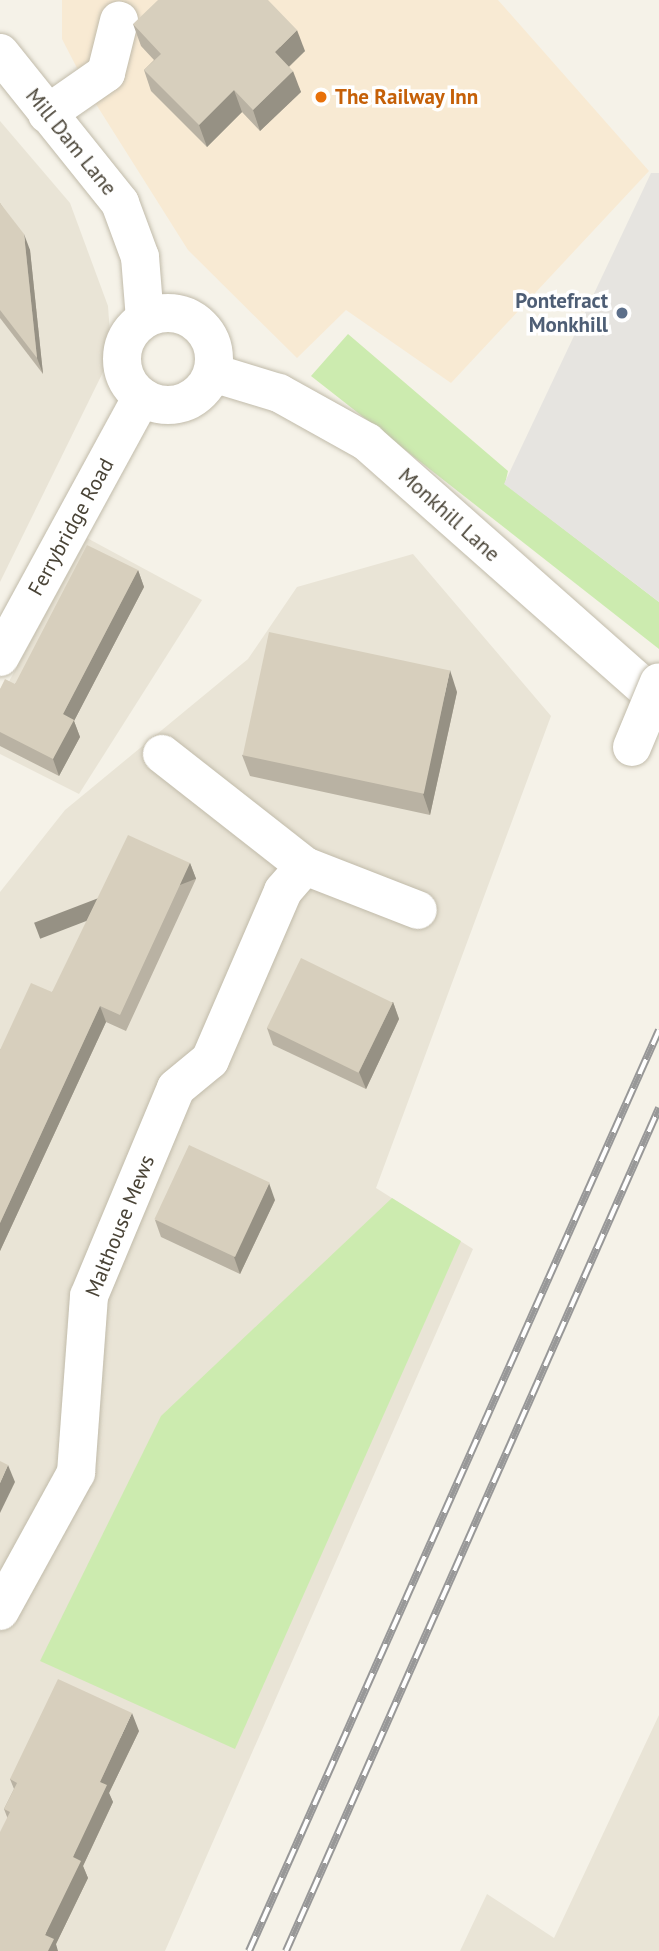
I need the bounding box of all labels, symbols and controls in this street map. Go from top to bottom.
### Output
street label: Mill Dam Lane [20,84,122,200]
place label: The Railway Inn [335,84,479,110]
marker: The Railway Inn [313,89,329,105]
place label: Pontefract Monkhill [515,288,608,338]
marker: Pontefract Monkhill [614,305,630,321]
street label: Ferrybridge Road [23,454,119,600]
street label: Monkhill Lane [393,463,505,567]
street label: Malthouse Mews [80,1151,160,1301]

